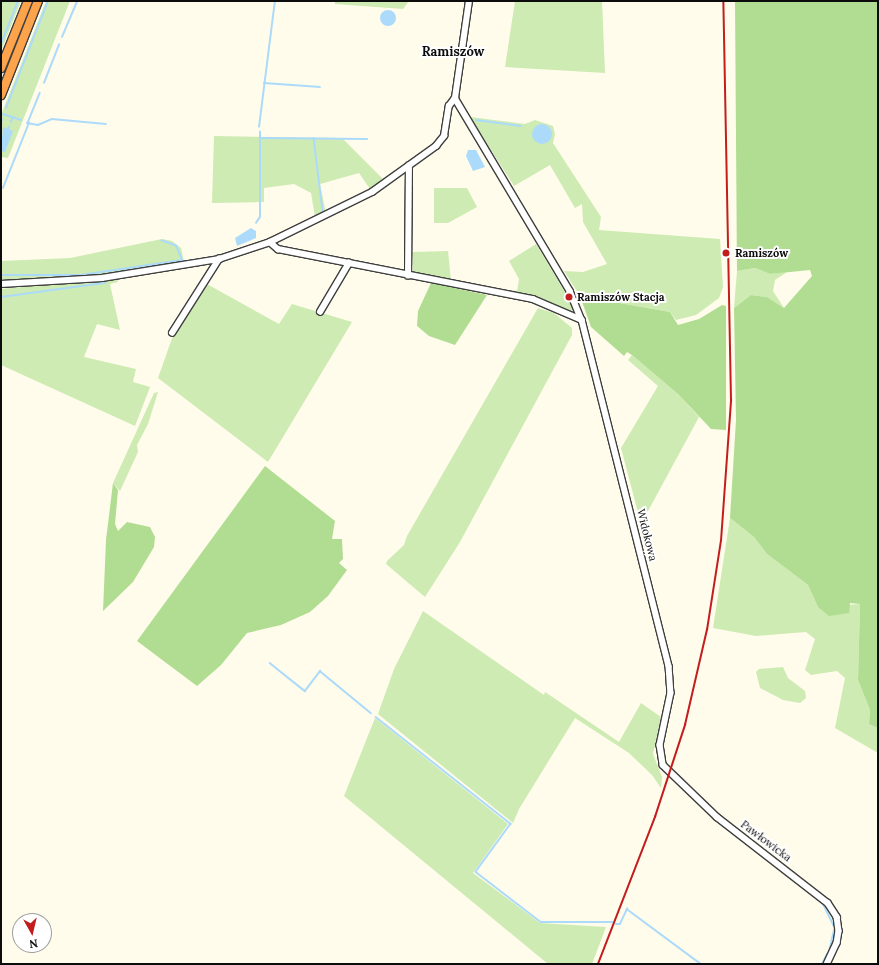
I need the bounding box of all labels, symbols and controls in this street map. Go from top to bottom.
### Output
district label: Ramiszów [422,44,484,60]
place label: Ramiszów [735,246,788,260]
marker: Ramiszów [720,247,732,259]
place label: Ramiszów Stacja [577,290,665,304]
marker: Ramiszów Stacja [564,292,574,302]
street label: Widokowa [634,507,660,563]
street label: Pawłowicka [738,818,794,864]
north arrow [12,913,52,953]
text: N [28,936,39,951]

